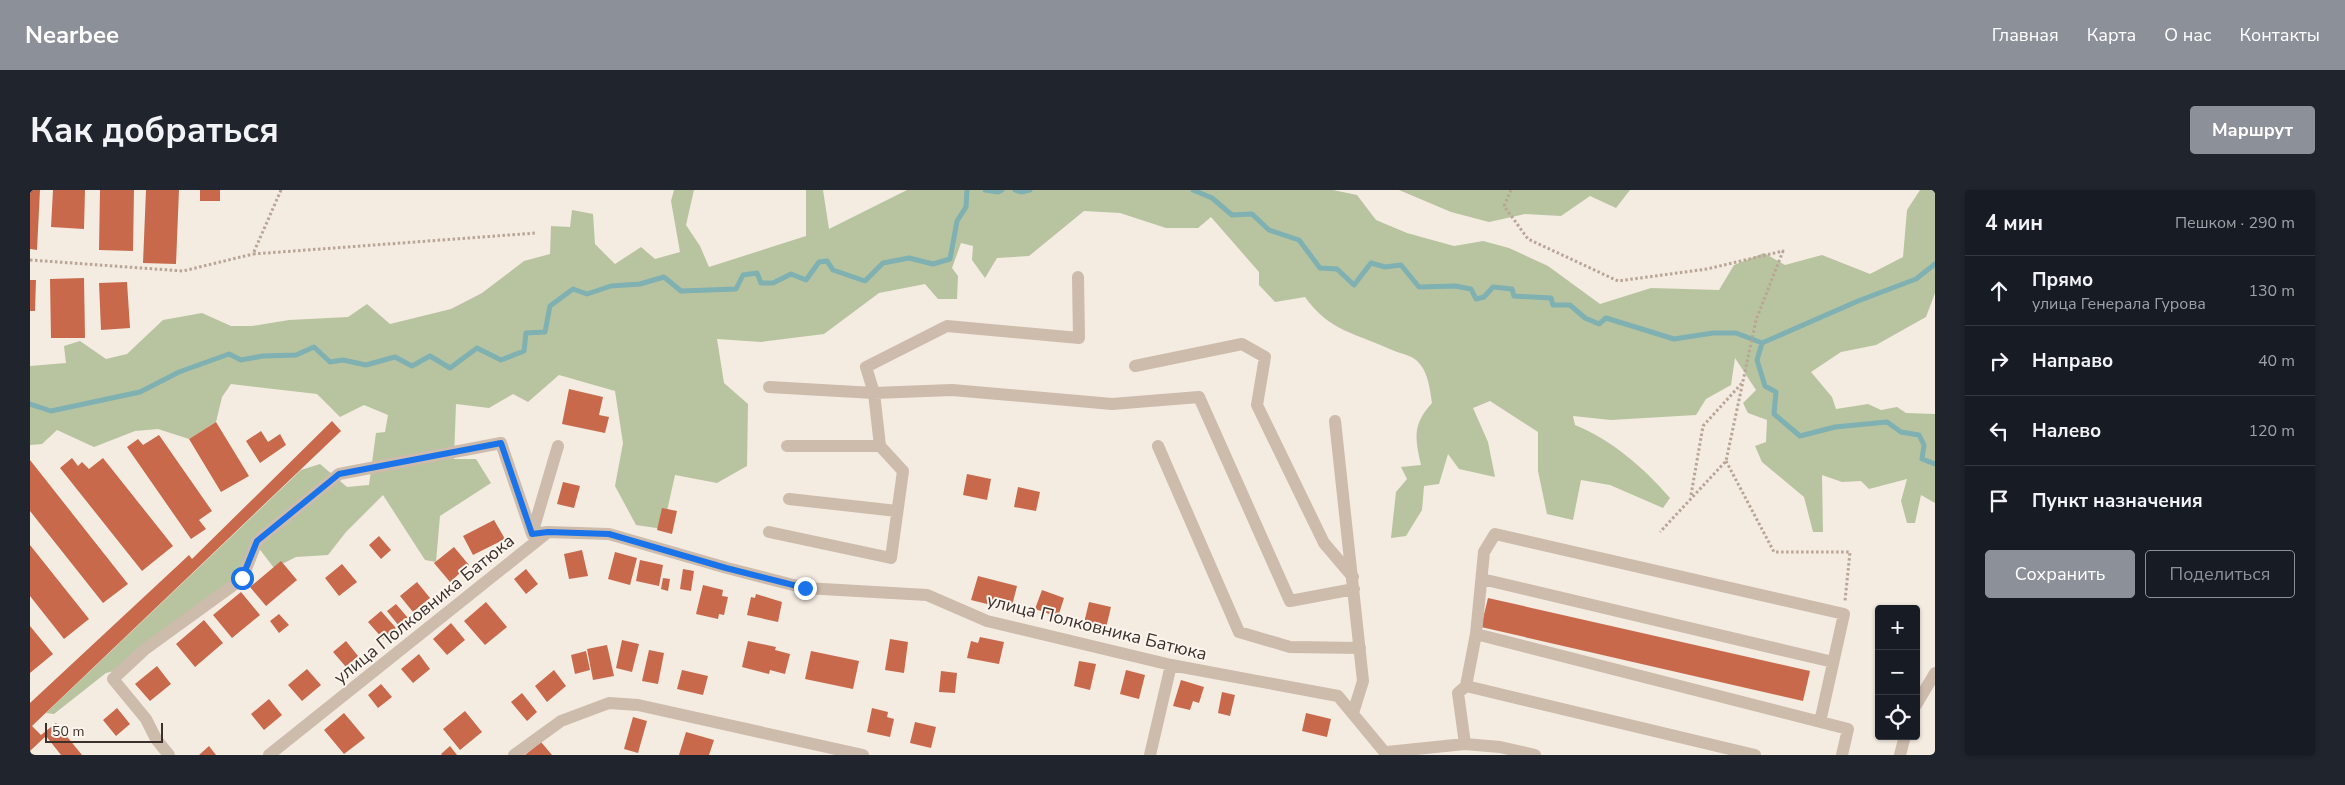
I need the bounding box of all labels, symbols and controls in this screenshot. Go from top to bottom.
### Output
text: Nearbee [25,19,119,51]
text: Главная [1992,23,2059,47]
text: Карта [2087,23,2136,47]
text: О нас [2164,23,2212,47]
text: Контакты [2240,23,2320,47]
button: Маршрут [2190,106,2315,154]
text: Как добраться [30,107,279,154]
text: 4 мин [1985,209,2043,237]
text: Пешком · 290 m [2175,212,2295,234]
text: Прямо [2032,267,2093,293]
icon: ahead [1985,277,2013,305]
text: 130 m [2248,280,2295,302]
text: улица Генерала Гурова [2032,293,2206,315]
icon: right [1985,347,2013,375]
text: Направо [2032,348,2113,374]
text: 40 m [2258,350,2295,372]
icon: left [1985,417,2013,445]
text: Налево [2032,418,2101,444]
text: 120 m [2248,420,2295,442]
icon: arrive [1985,487,2013,515]
text: Пункт назначения [2032,488,2203,514]
street label: улица Полковника Батюка [329,529,519,689]
button: Сохранить [1985,550,2135,598]
button: Поделиться [2145,550,2295,598]
route start [231,567,254,590]
route end [794,577,817,600]
street label: улица Полковника Батюка [985,588,1209,666]
map controls [1875,605,1920,740]
button: + [1875,605,1920,650]
button: − [1875,650,1920,695]
button: locate [1875,695,1920,740]
scale bar [45,720,162,743]
text: 50 m [52,722,84,741]

